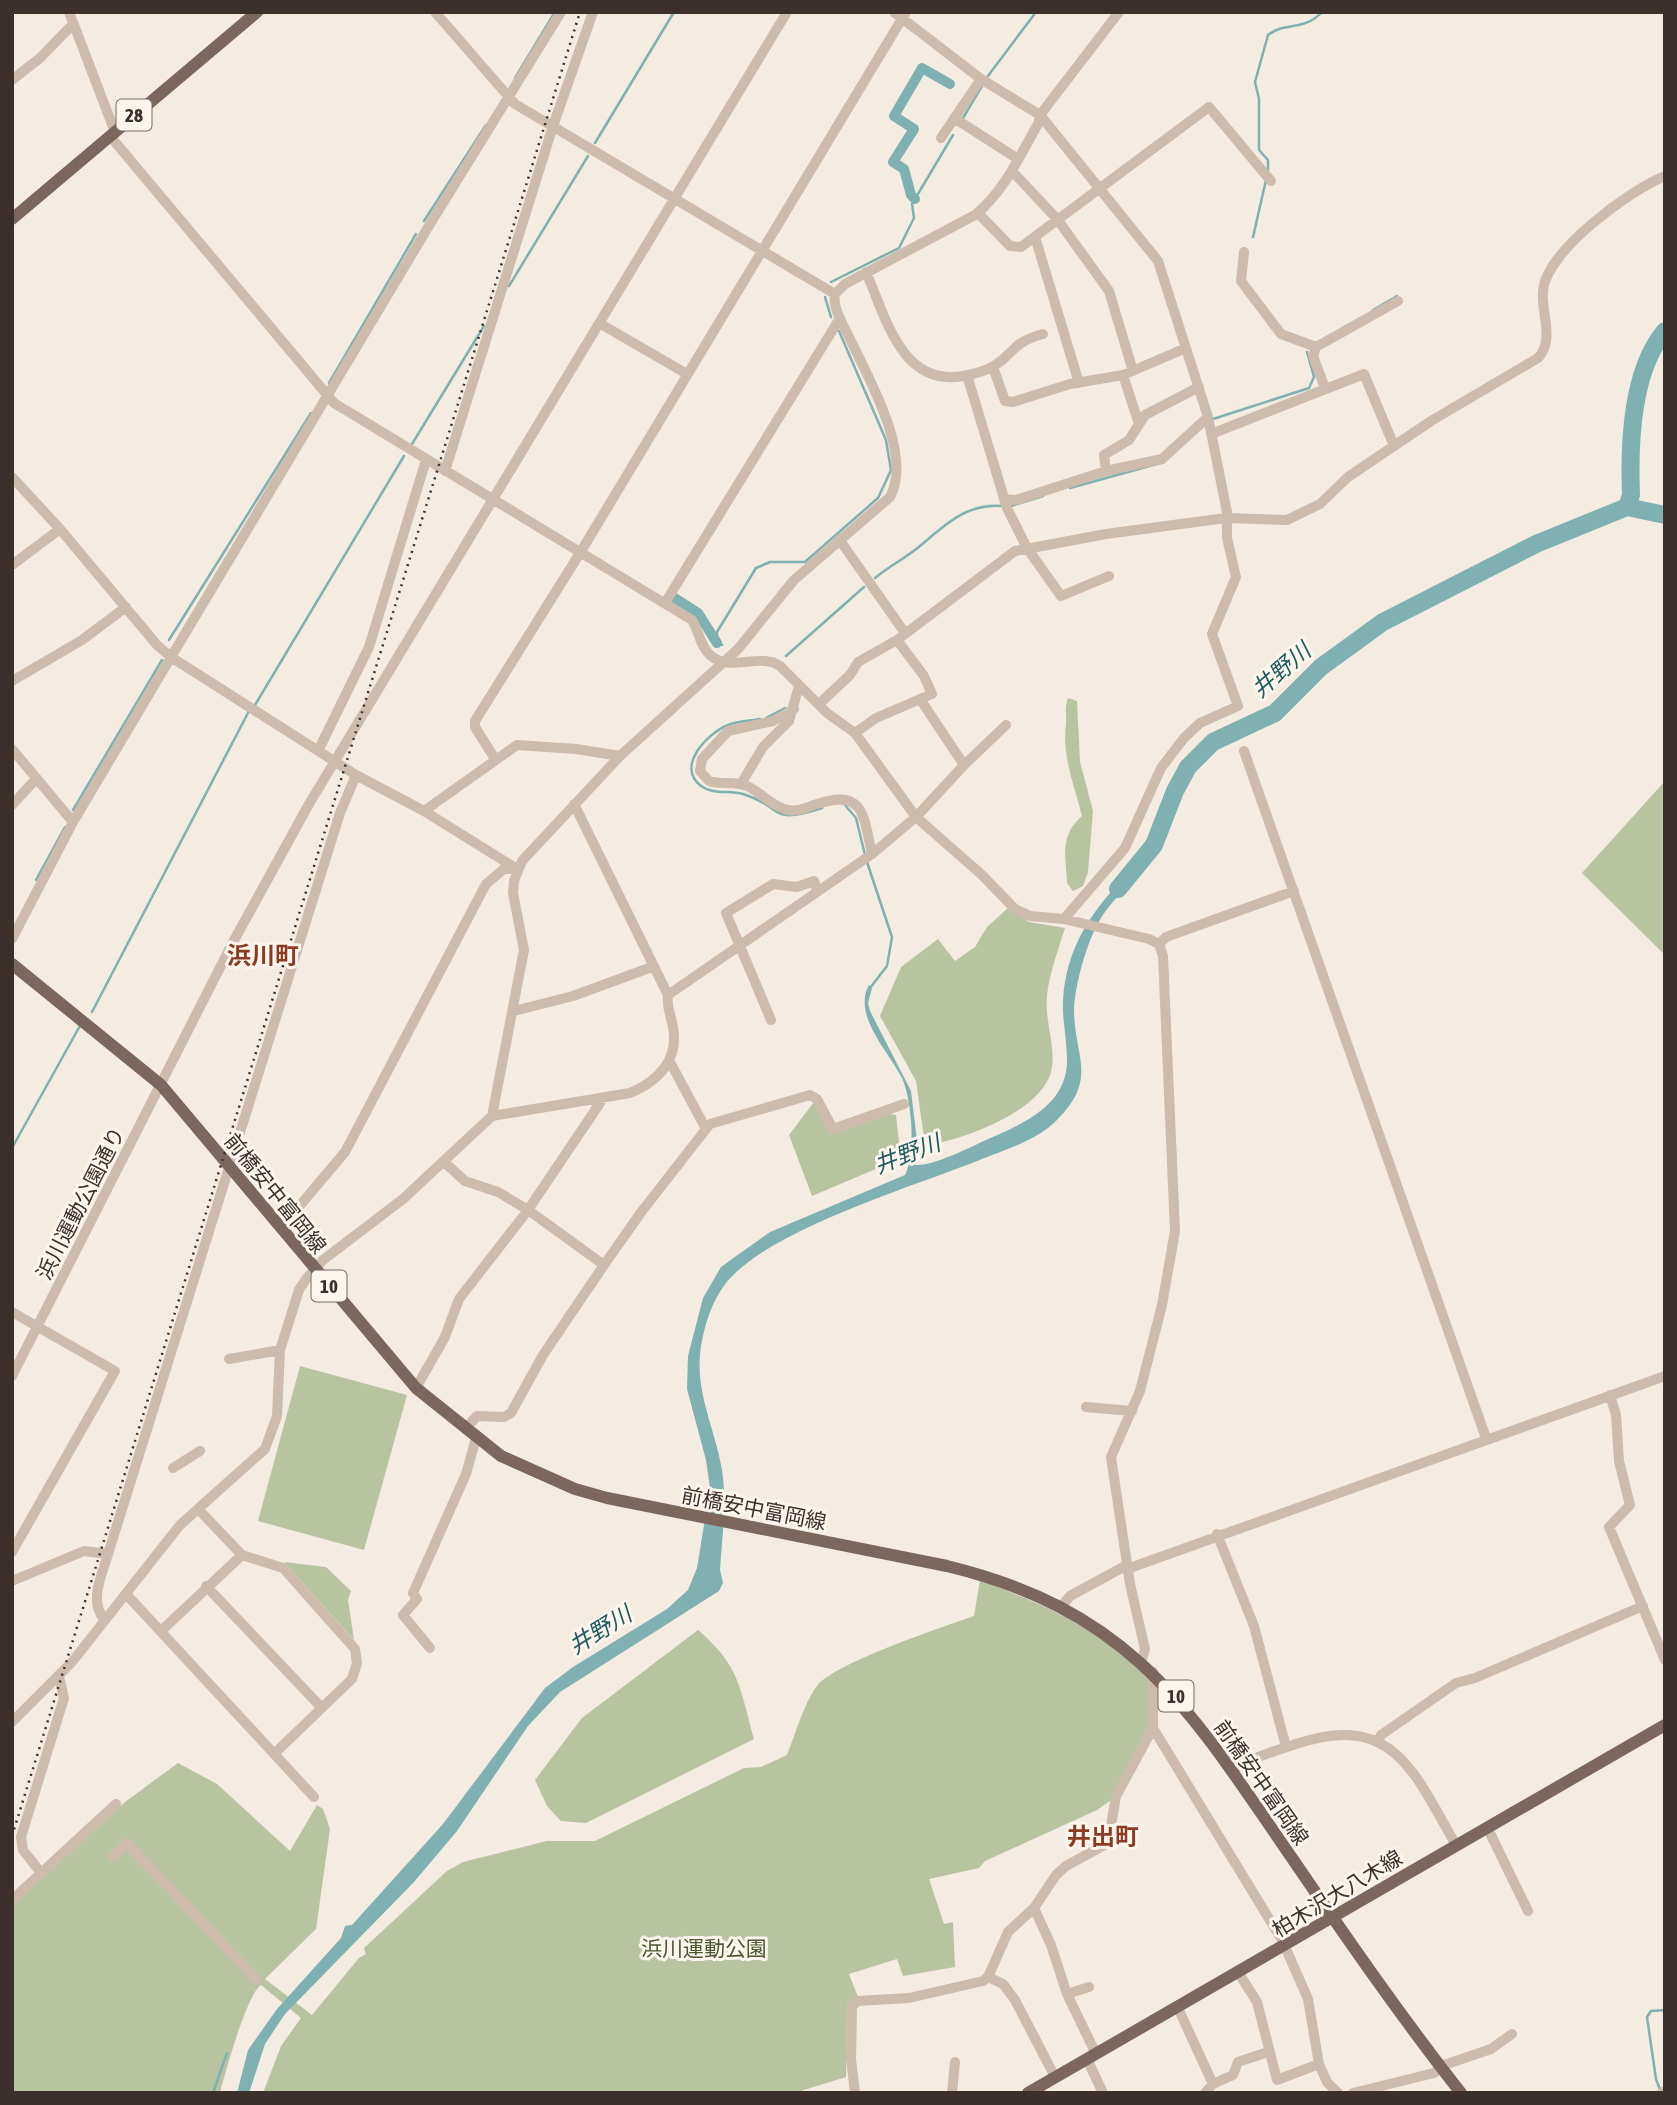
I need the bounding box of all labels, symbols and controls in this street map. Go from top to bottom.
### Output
road number: 28 [116,99,152,130]
water label: 井野川 [1246,636,1318,702]
district label: 浜川町 [227,942,299,969]
street label: 浜川運動公園通り [31,1123,129,1283]
street label: 前橋安中富岡線 [220,1128,332,1258]
water label: 井野川 [870,1128,947,1179]
road number: 10 [312,1270,346,1302]
street label: 前橋安中富岡線 [680,1482,828,1534]
water label: 井野川 [564,1599,639,1659]
road number: 10 [1158,1680,1194,1712]
street label: 前橋安中富岡線 [1210,1715,1314,1849]
district label: 井出町 [1067,1823,1139,1850]
street label: 柏木沢大八木線 [1268,1845,1406,1941]
park label: 浜川運動公園 [641,1936,767,1960]

